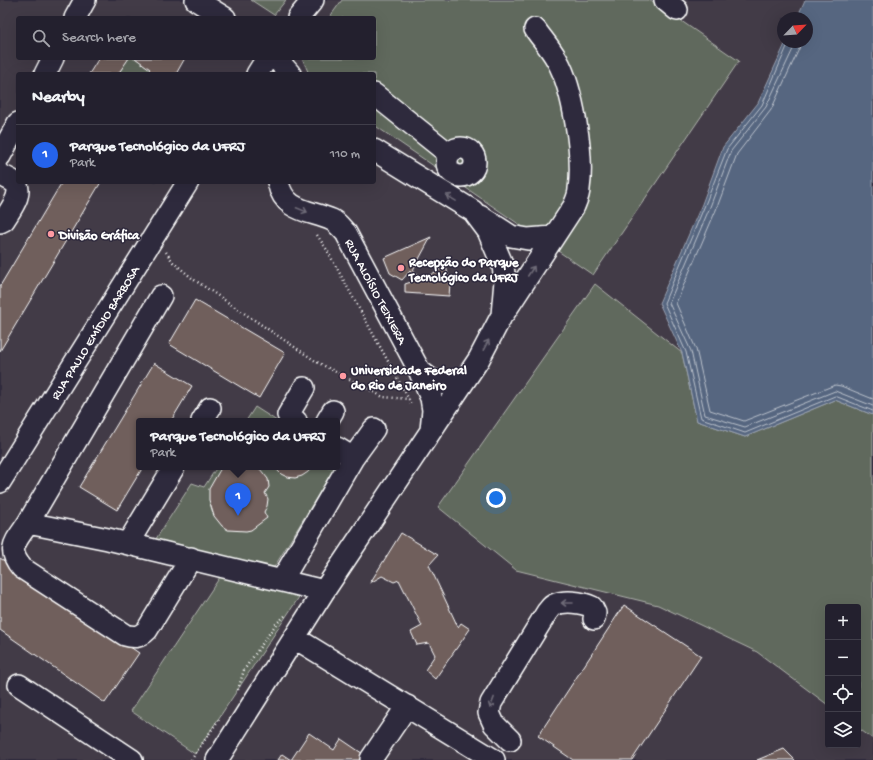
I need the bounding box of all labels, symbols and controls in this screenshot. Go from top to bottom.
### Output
north arrow [777,12,813,48]
search box [16,16,376,60]
icon: search [30,27,52,49]
text: Search here [62,29,136,47]
text: Nearby [32,88,85,108]
text: Parque Tecnológico da UFRJ [70,138,245,156]
text: 1 [42,147,48,162]
text: 110 m [330,147,360,162]
text: Park [70,156,95,171]
one-way arrow [446,194,457,202]
one-way arrow [295,207,307,215]
place label: Divisão Gráfica [58,228,140,244]
marker: Divisão Gráfica [46,229,56,239]
street label: RUA ALOÍSIO TEIXIERA [341,236,410,349]
place label: Recepção do Parque Tecnológico da UFRJ [408,256,520,286]
street label: RUA PAULO EMÍDIO BARBOSA [48,262,144,403]
marker: Recepção do Parque Tecnológico da UFRJ [396,263,406,273]
one-way arrow [527,265,535,276]
one-way arrow [483,339,491,351]
place label: Universidade Federal do Rio de Janeiro [351,364,467,394]
marker: Universidade Federal do Rio de Janeiro [338,371,348,381]
popup [136,418,340,470]
text: Parque Tecnológico da UFRJ [151,428,325,446]
text: Park [151,446,175,461]
pin: 1 [225,483,251,516]
your location [486,488,506,508]
one-way arrow [561,599,574,607]
map controls [825,604,861,748]
button: + [825,604,861,640]
button: − [825,640,861,676]
button: locate [825,676,861,712]
one-way arrow [488,697,496,709]
button: layers [825,712,861,748]

